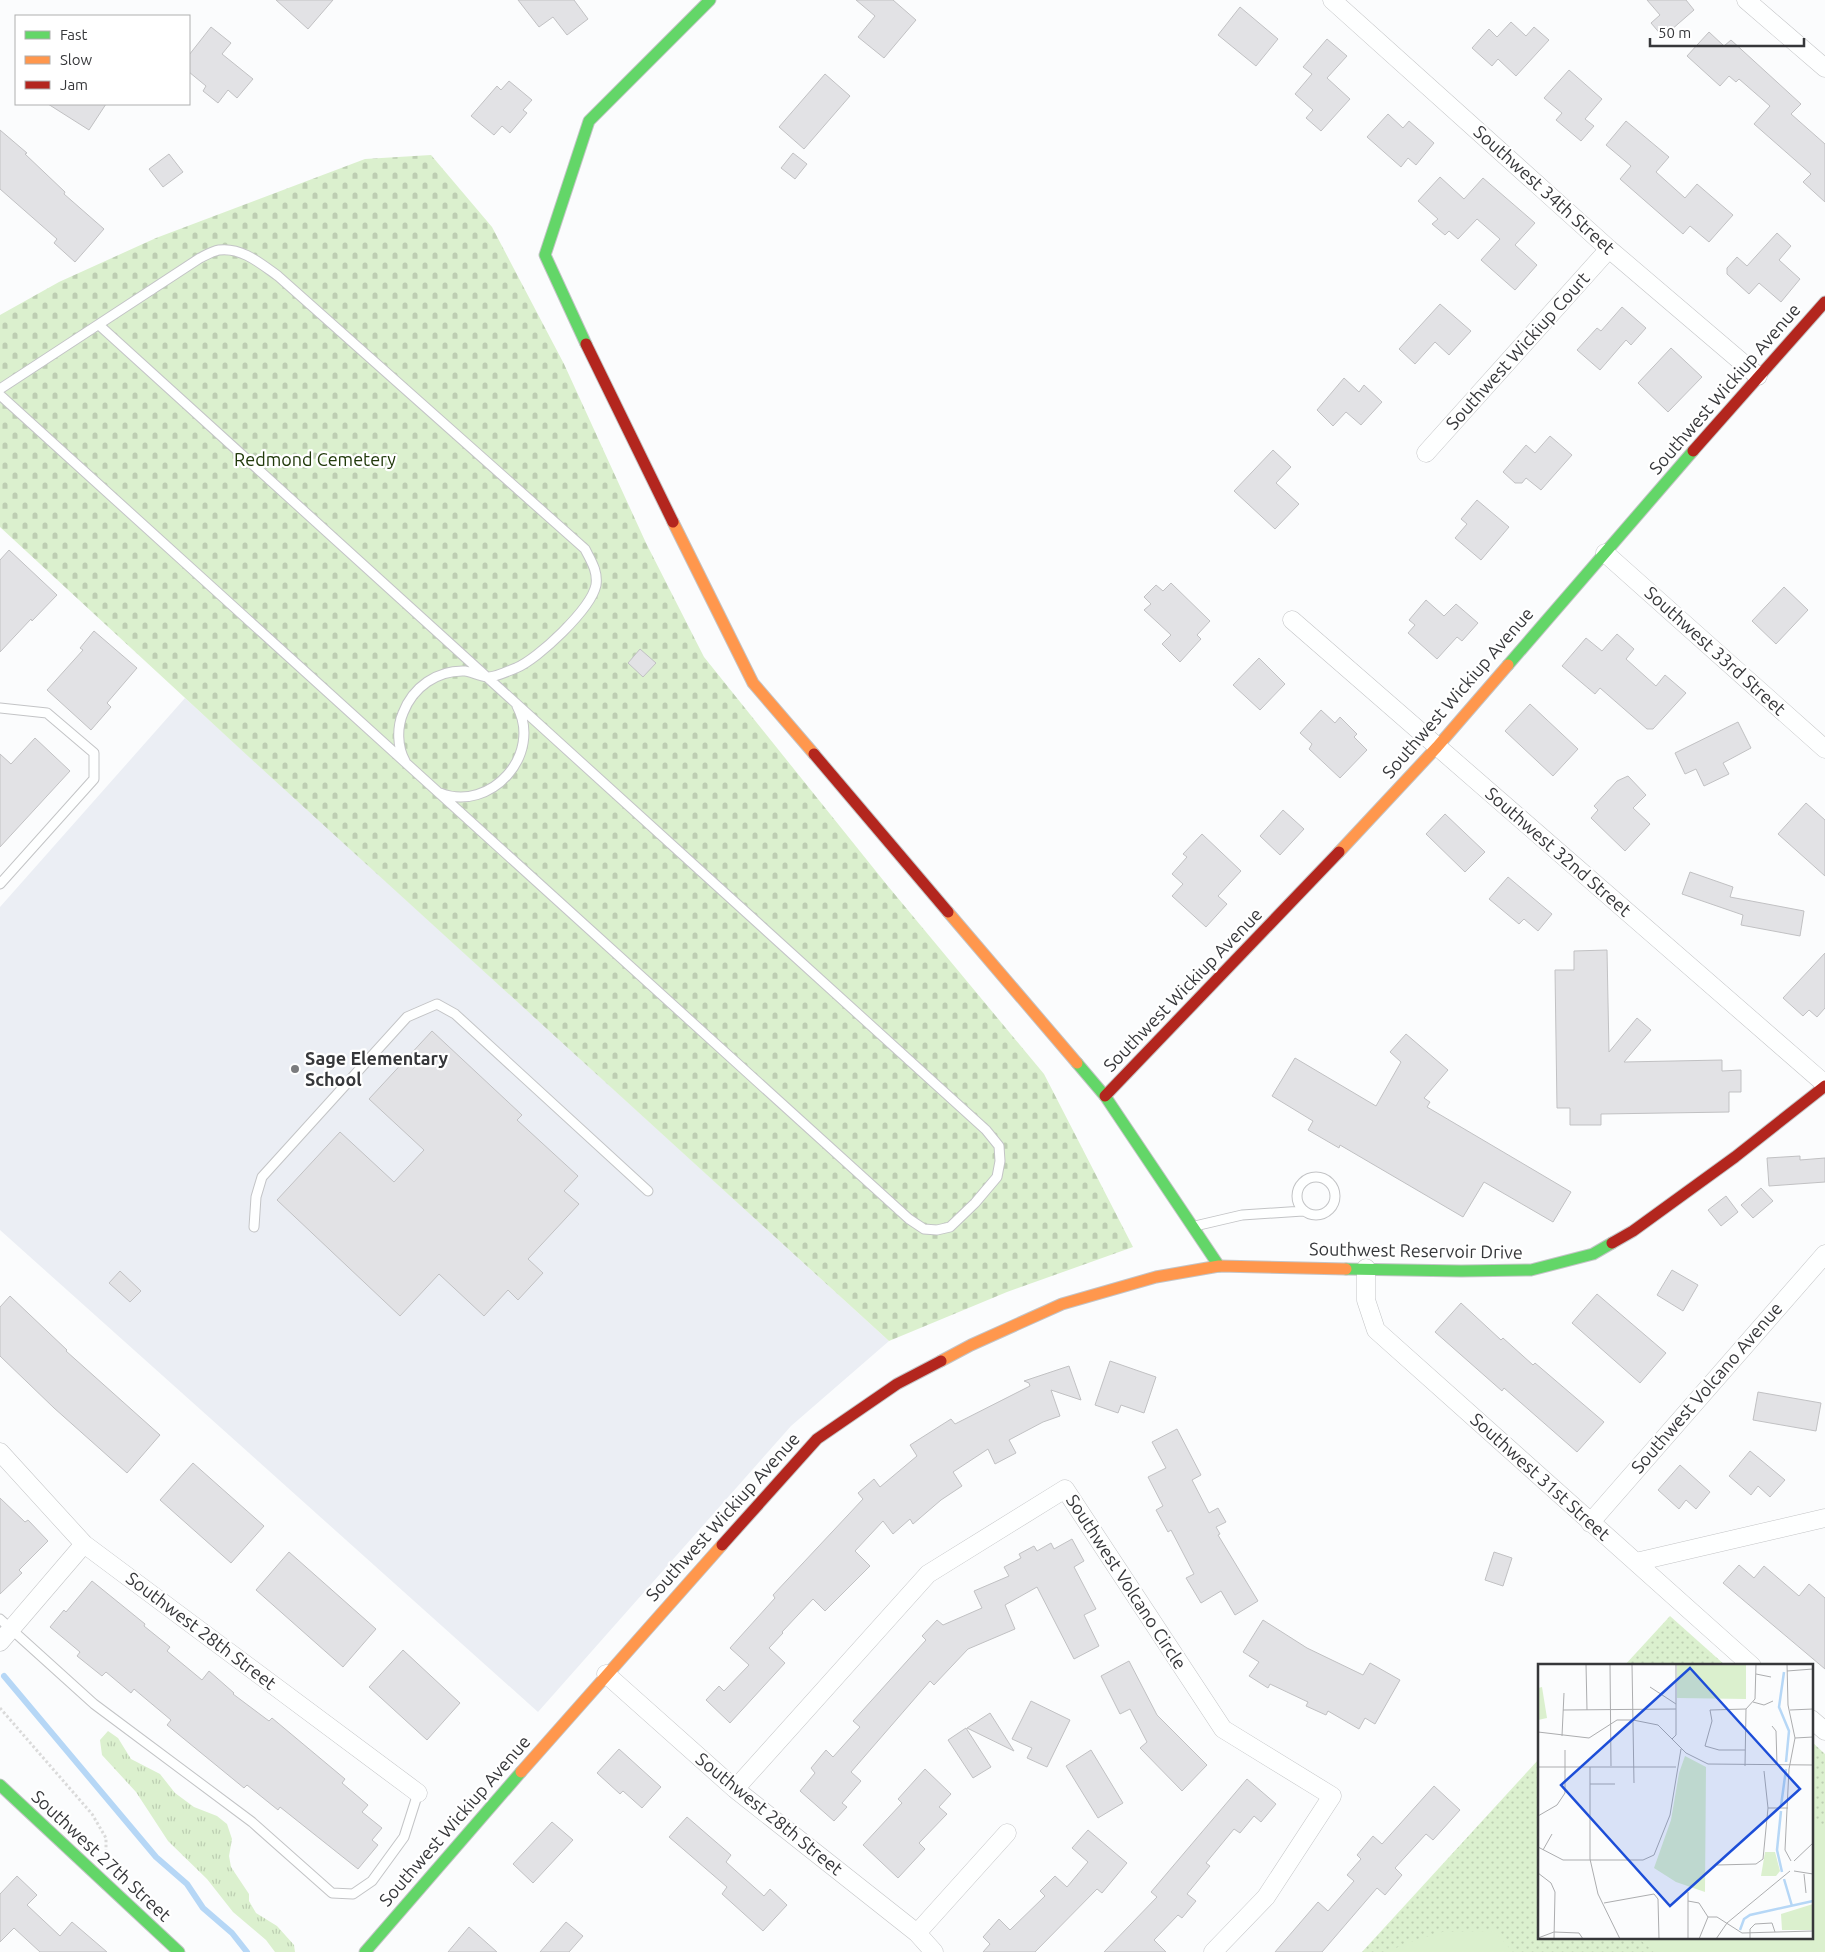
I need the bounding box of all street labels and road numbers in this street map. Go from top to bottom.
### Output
street label: Southwest 34th Street [1470,121,1619,258]
street label: Southwest Wickiup Court [1441,268,1593,433]
street label: Southwest Wickiup Avenue [1645,299,1804,478]
street label: Southwest 33rd Street [1641,582,1790,719]
street label: Southwest Wickiup Avenue [1378,603,1537,782]
street label: Southwest 32nd Street [1482,783,1635,920]
street label: Southwest Wickiup Avenue [1099,903,1266,1075]
street label: Southwest Reservoir Drive [1309,1238,1523,1262]
street label: Southwest Volcano Avenue [1627,1298,1786,1477]
street label: Southwest 31st Street [1467,1409,1614,1544]
street label: Southwest Wickiup Avenue [641,1428,803,1604]
street label: Southwest Volcano Circle [1063,1490,1191,1673]
street label: Southwest 28th Street [123,1567,281,1693]
street label: Southwest Wickiup Avenue [375,1731,534,1910]
street label: Southwest 28th Street [692,1748,847,1878]
street label: Southwest 27th Street [28,1786,175,1925]

